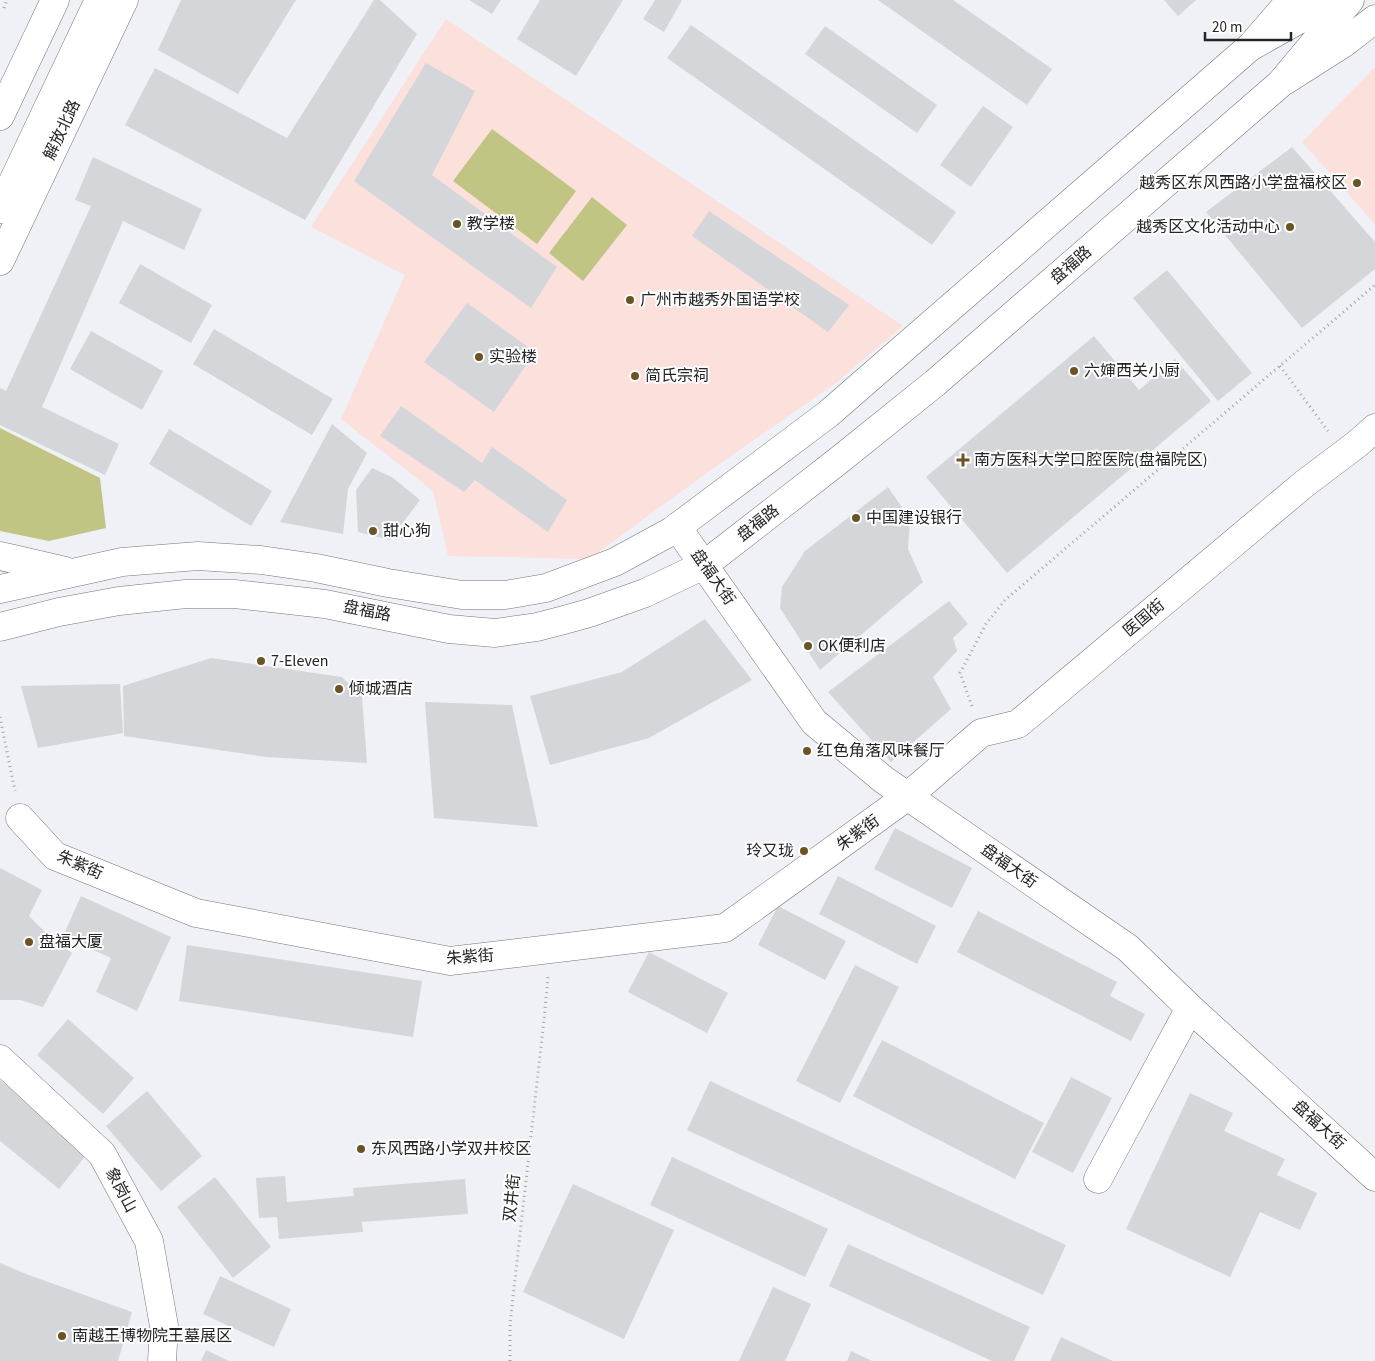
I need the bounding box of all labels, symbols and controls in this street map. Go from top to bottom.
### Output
scale bar [1205,10,1291,42]
text: 20 m [1212,17,1242,38]
street label: 解放北路 [39,96,85,164]
place label: 越秀区东风西路小学盘福校区 [1139,172,1347,194]
marker: 越秀区东风西路小学盘福校区 [1351,177,1363,189]
place label: 教学楼 [467,213,515,235]
place label: 越秀区文化活动中心 [1136,216,1280,238]
marker: 教学楼 [451,218,463,230]
marker: 越秀区文化活动中心 [1284,221,1296,233]
street label: 盘福路 [1046,241,1096,289]
place label: 广州市越秀外国语学校 [640,289,800,311]
marker: 广州市越秀外国语学校 [624,294,636,306]
place label: 实验楼 [489,346,537,368]
marker: 实验楼 [473,351,485,363]
place label: 六婶西关小厨 [1084,360,1180,382]
place label: 简氏宗祠 [645,365,709,387]
marker: 六婶西关小厨 [1068,365,1080,377]
marker: 简氏宗祠 [629,370,641,382]
place label: 南方医科大学口腔医院(盘福院区) [974,449,1208,471]
marker: 南方医科大学口腔医院(盘福院区) [956,453,970,467]
street label: 盘福路 [732,500,784,546]
place label: 中国建设银行 [866,507,962,529]
marker: 中国建设银行 [850,512,862,524]
place label: 甜心狗 [383,520,431,542]
marker: 甜心狗 [367,525,379,537]
street label: 盘福大街 [686,544,740,610]
street label: 医国街 [1119,594,1169,642]
street label: 盘福路 [341,596,393,626]
place label: OK便利店 [818,635,886,657]
marker: OK便利店 [802,640,814,652]
place label: 7-Eleven [271,650,329,672]
marker: 7-Eleven [255,655,267,667]
place label: 倾城酒店 [349,678,413,700]
marker: 倾城酒店 [333,683,345,695]
place label: 红色角落风味餐厅 [817,740,945,762]
marker: 红色角落风味餐厅 [801,745,813,757]
street label: 朱紫街 [832,810,884,856]
street label: 盘福大街 [976,839,1042,893]
place label: 玲又珑 [746,840,794,862]
street label: 朱紫街 [54,845,106,885]
marker: 玲又珑 [798,845,810,857]
place label: 盘福大厦 [39,931,103,953]
marker: 盘福大厦 [23,936,35,948]
street label: 朱紫街 [445,944,495,970]
street label: 盘福大街 [1288,1095,1350,1155]
place label: 东风西路小学双井校区 [371,1138,531,1160]
marker: 东风西路小学双井校区 [355,1143,367,1155]
street label: 象岗山 [100,1164,142,1216]
street label: 双井街 [499,1173,525,1223]
place label: 南越王博物院王墓展区 [72,1325,232,1347]
marker: 南越王博物院王墓展区 [56,1330,68,1342]

